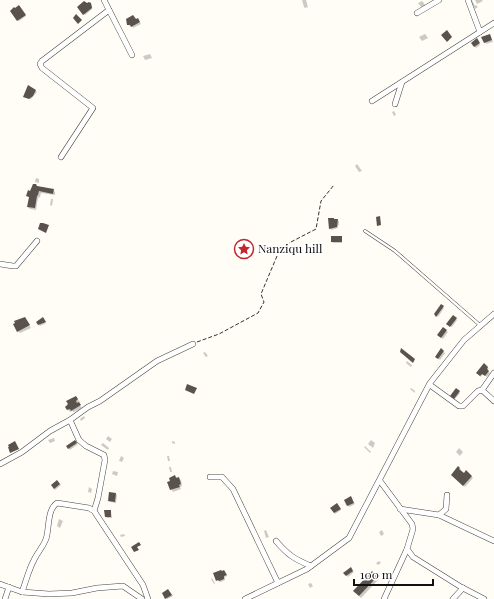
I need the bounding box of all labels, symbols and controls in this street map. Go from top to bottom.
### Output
place icon: Nanziqu hill [233,238,255,260]
place label: Nanziqu hill [258,240,323,256]
scale bar [354,561,433,587]
text: 100 m [360,566,393,582]

